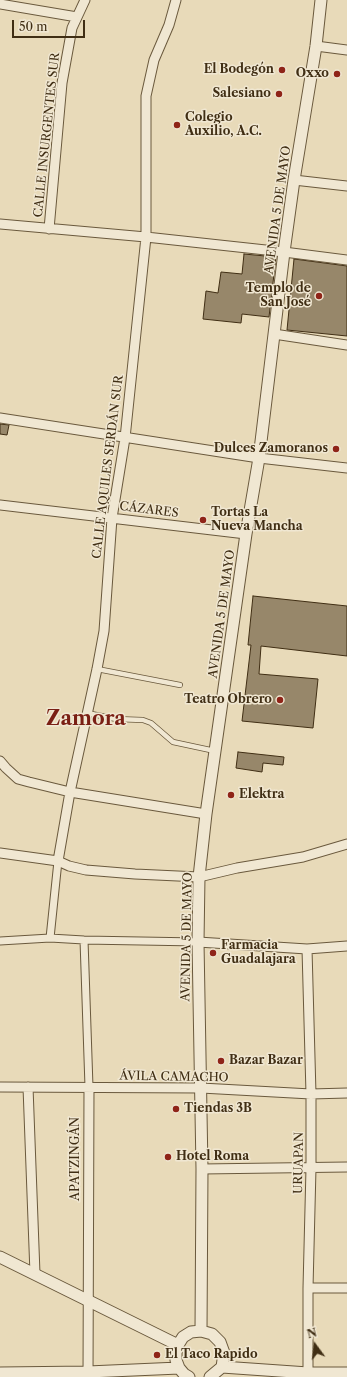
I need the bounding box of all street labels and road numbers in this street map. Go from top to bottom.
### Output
street label: CALLE INSURGENTES SUR [31,52,63,218]
street label: AVENIDA 5 DE MAYO [262,145,294,275]
street label: CALLE AQUILES SERDÁN SUR [90,374,126,560]
street label: CÁZARES [119,499,179,521]
street label: AVENIDA 5 DE MAYO [206,549,238,679]
street label: AVENIDA 5 DE MAYO [179,872,195,1002]
street label: ÁVILA CAMACHO [119,1069,229,1085]
street label: APATZINGÁN [69,1117,83,1201]
street label: URUAPAN [291,1132,307,1194]

